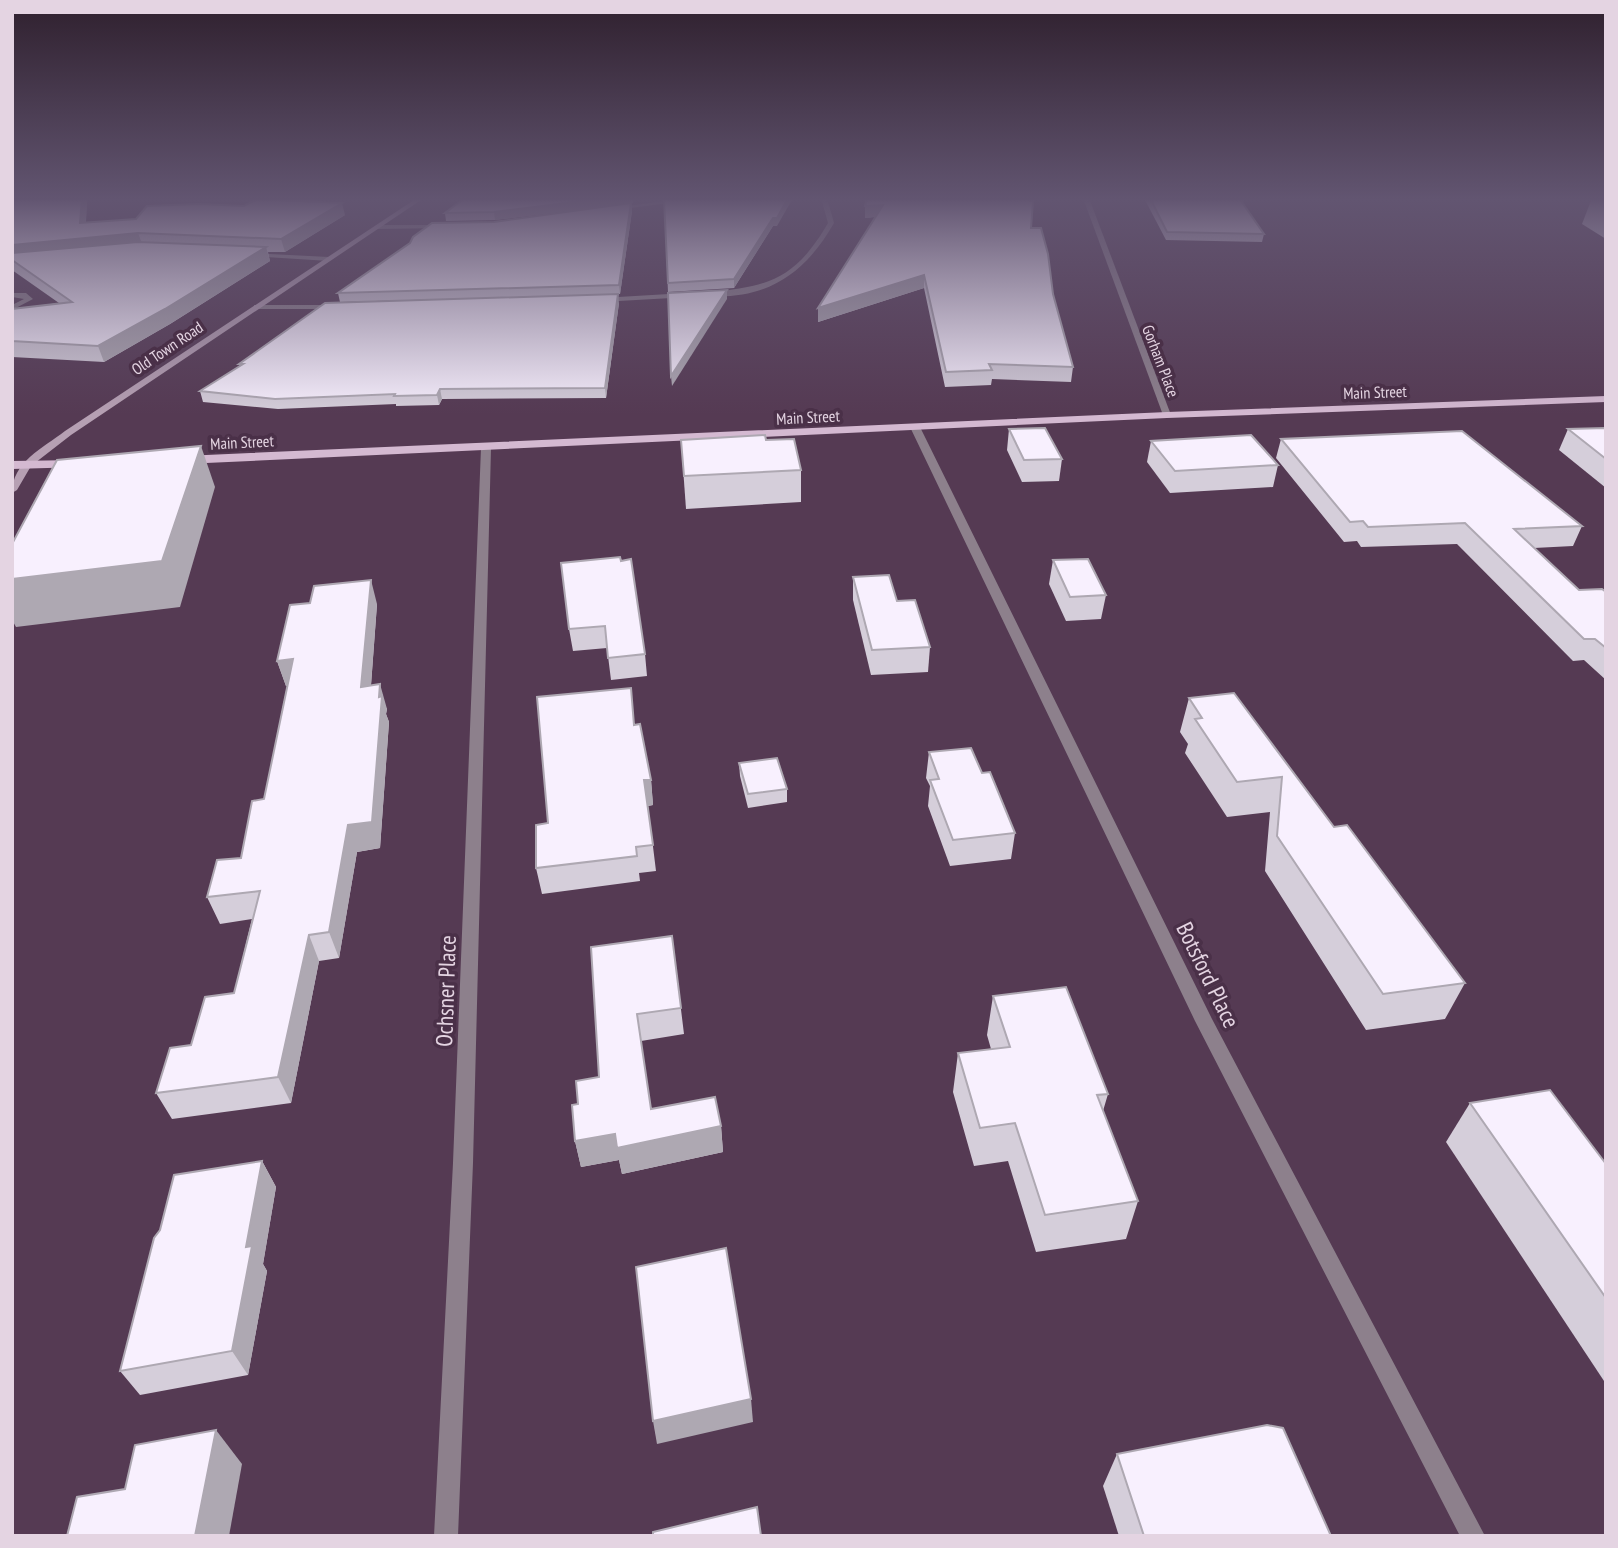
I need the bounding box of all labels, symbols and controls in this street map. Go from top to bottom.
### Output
street label: Old Town Road [127,317,207,379]
street label: Gorham Place [1138,322,1184,400]
street label: Main Street [1343,381,1408,403]
street label: Main Street [776,405,841,429]
street label: Main Street [210,430,275,454]
street label: Botsford Place [1170,917,1246,1032]
street label: Ochsner Place [429,935,462,1047]

